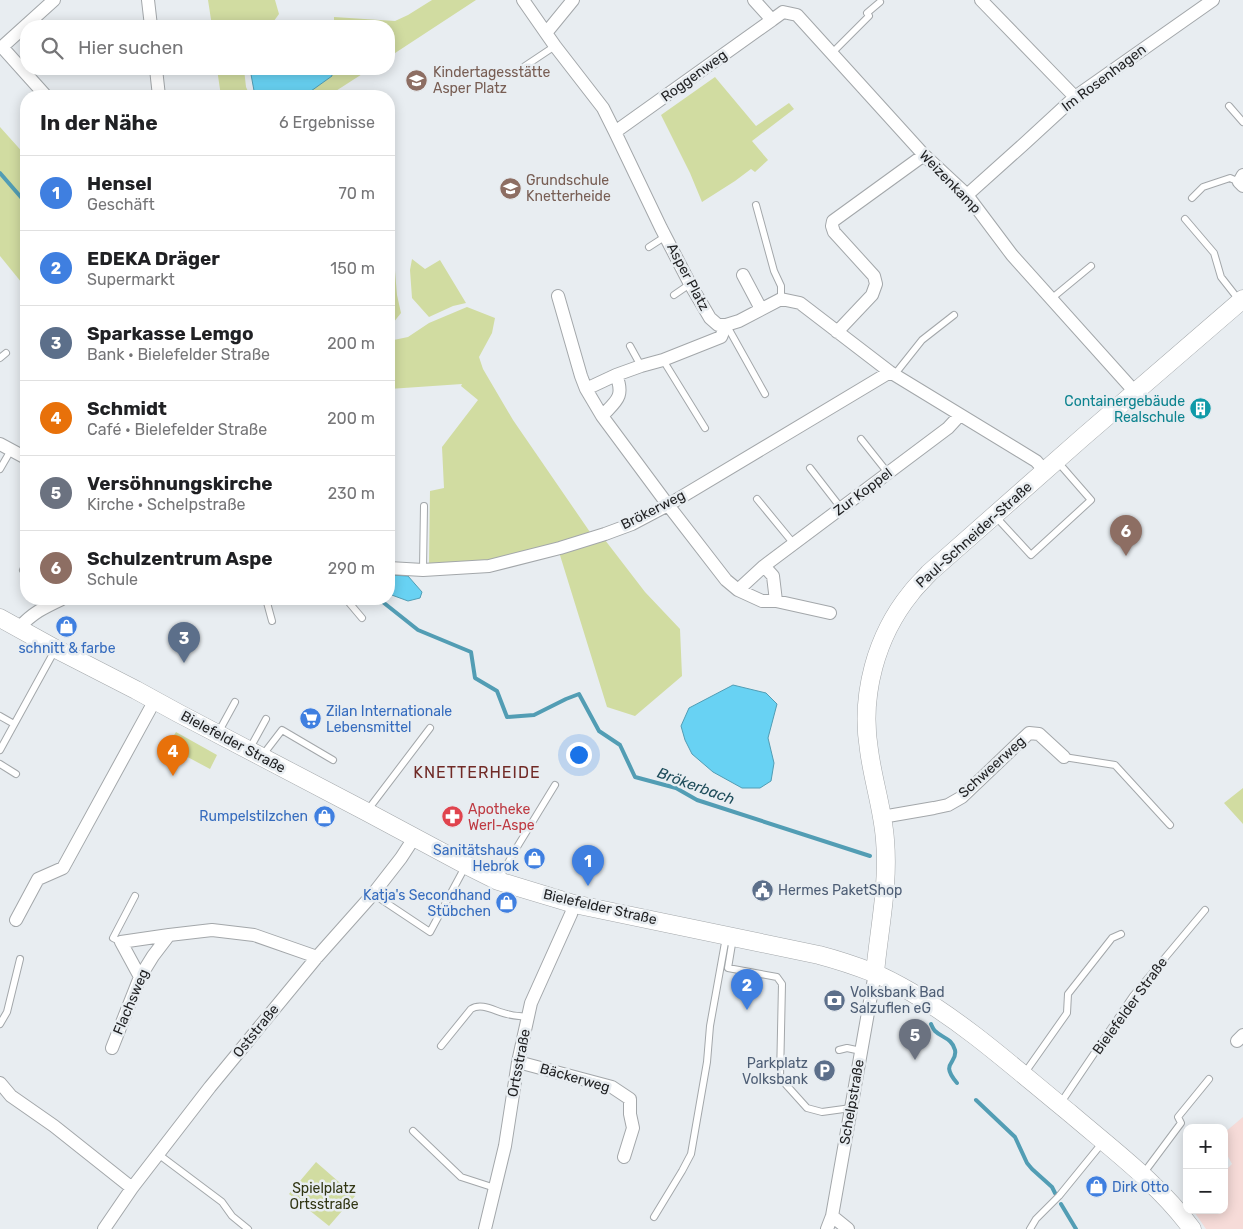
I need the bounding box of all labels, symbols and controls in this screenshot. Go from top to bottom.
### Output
search box [20,20,395,75]
icon: search [38,34,66,62]
text: Hier suchen [78,36,184,59]
street label: Im Rosenhagen [1058,41,1150,115]
street label: Roggenweg [658,46,730,106]
place label: Kindertagesstätte Asper Platz [433,64,551,97]
school or university icon: Kindertagesstätte Asper Platz [405,68,429,92]
text: In der Nähe [40,110,158,135]
text: 6 Ergebnisse [279,113,375,132]
street label: Weizenkamp [916,147,984,217]
text: Hensel [87,172,152,195]
place label: Grundschule Knetterheide [526,172,611,205]
school or university icon: Grundschule Knetterheide [498,176,522,200]
text: 1 [52,184,60,203]
text: 70 m [338,184,375,203]
text: Geschäft [87,195,155,214]
street label: Asper Platz [663,240,713,314]
text: EDEKA Dräger [87,247,220,270]
text: 2 [51,259,61,278]
text: 150 m [330,259,375,278]
text: Supermarkt [87,270,175,289]
text: Sparkasse Lemgo [87,322,254,345]
text: 3 [51,334,61,353]
text: 200 m [327,334,375,353]
text: Bank · Bielefelder Straße [87,345,270,364]
place label: Containergebäude Realschule [1064,393,1185,426]
text: Schmidt [87,397,167,420]
building icon: Containergebäude Realschule [1189,397,1213,421]
text: 4 [51,409,61,428]
text: 200 m [327,409,375,428]
text: Café · Bielefelder Straße [87,420,267,439]
street label: Zur Koppel [830,464,896,520]
text: Versöhnungskirche [87,472,273,495]
street label: Paul-Schneider-Straße [912,478,1036,592]
text: 5 [51,484,61,503]
text: 230 m [328,484,375,503]
street label: Brökerweg [618,487,688,533]
text: Kirche · Schelpstraße [87,495,246,514]
pin: 6 [1110,515,1142,556]
text: Schulzentrum Aspe [87,547,273,570]
text: 6 [51,559,61,578]
text: 290 m [328,559,375,578]
text: Schule [87,570,138,589]
shop icon: schnitt & farbe [55,614,79,638]
pin: 3 [168,622,200,663]
place label: schnitt & farbe [18,640,116,657]
place label: Zilan Internationale Lebensmittel [326,703,452,736]
street label: Bielefelder Straße [178,707,288,777]
supermarket icon: Zilan Internationale Lebensmittel [298,707,322,731]
street label: Schweerweg [955,733,1029,801]
pin: 4 [157,735,189,776]
your location [566,742,592,768]
district label: KNETTERHEIDE [413,763,541,782]
water label: Brökerbach [655,764,737,808]
place label: Apotheke Werl-Aspe [468,801,535,834]
shop icon: Rumpelstilzchen [312,804,336,828]
pharmacy icon: Apotheke Werl-Aspe [440,805,464,829]
place label: Rumpelstilzchen [199,808,308,825]
place label: Sanitätshaus Hebrok [433,842,520,875]
pin: 1 [572,845,604,886]
shop icon: Sanitätshaus Hebrok [523,846,547,870]
public building icon: Hermes PaketShop [750,878,774,902]
place label: Hermes PaketShop [778,882,902,899]
street label: Bielefelder Straße [542,886,659,928]
place label: Katja's Secondhand Stübchen [363,887,491,920]
shop icon: Katja's Secondhand Stübchen [495,891,519,915]
street label: Bielefelder Straße [1089,954,1171,1058]
street label: Flachsweg [110,967,152,1037]
pin: 2 [731,969,763,1010]
place label: Volksbank Bad Salzuflen eG [850,984,945,1017]
bank icon: Volksbank Bad Salzuflen eG [822,988,846,1012]
street label: Oststraße [229,1001,283,1061]
pin: 5 [899,1019,931,1060]
street label: Ortsstraße [504,1027,534,1099]
place label: Parkplatz Volksbank [742,1055,809,1088]
street label: Schelpstraße [836,1058,868,1146]
parking icon: Parkplatz Volksbank [812,1059,836,1083]
street label: Bäckerweg [538,1060,612,1096]
map controls [1183,1124,1228,1214]
button: + [1183,1124,1228,1169]
button: − [1183,1169,1228,1214]
shop icon: Dirk Otto [1084,1175,1108,1199]
place label: Dirk Otto [1112,1179,1169,1196]
park label: Spielplatz Ortsstraße [289,1180,359,1213]

